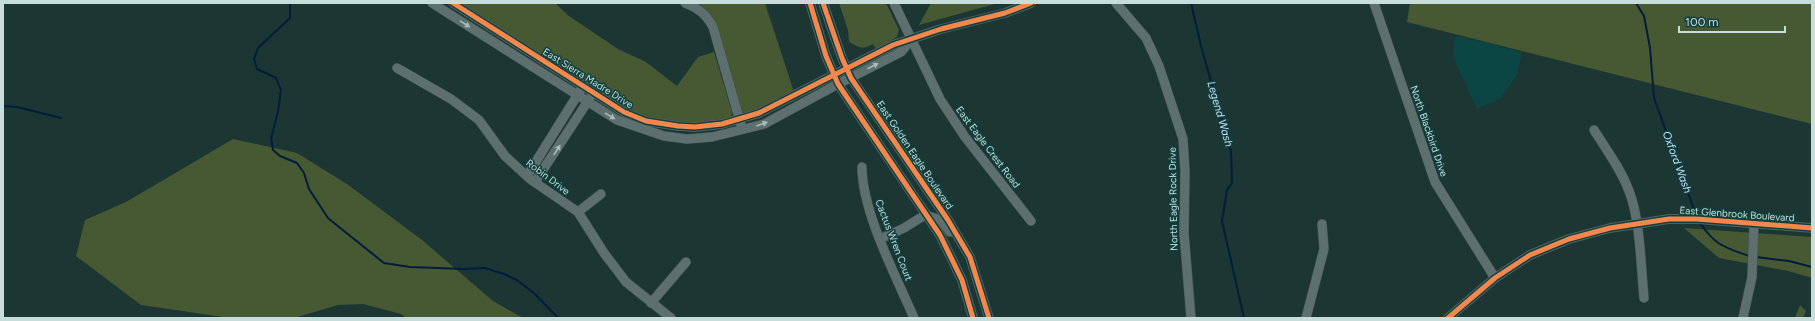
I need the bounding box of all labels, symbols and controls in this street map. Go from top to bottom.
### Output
scale bar [1679,8,1785,34]
text: 100 m [1685,15,1719,29]
one-way arrow [459,20,470,28]
street label: East Sierra Madre Drive [540,45,636,111]
one-way arrow [868,63,879,70]
water label: Legend Wash [1204,80,1236,148]
street label: North Blackbird Drive [1407,84,1451,179]
street label: East Golden Eagle Boulevard [874,98,956,212]
street label: East Eagle Crest Road [953,104,1023,191]
one-way arrow [604,112,616,119]
one-way arrow [757,121,769,127]
water label: Oxford Wash [1660,129,1694,195]
one-way arrow [553,145,561,155]
street label: North Eagle Rock Drive [1166,147,1180,251]
street label: Robin Drive [524,156,573,198]
street label: Cactus Wren Court [872,197,916,283]
street label: East Glenbrook Boulevard [1679,203,1795,225]

